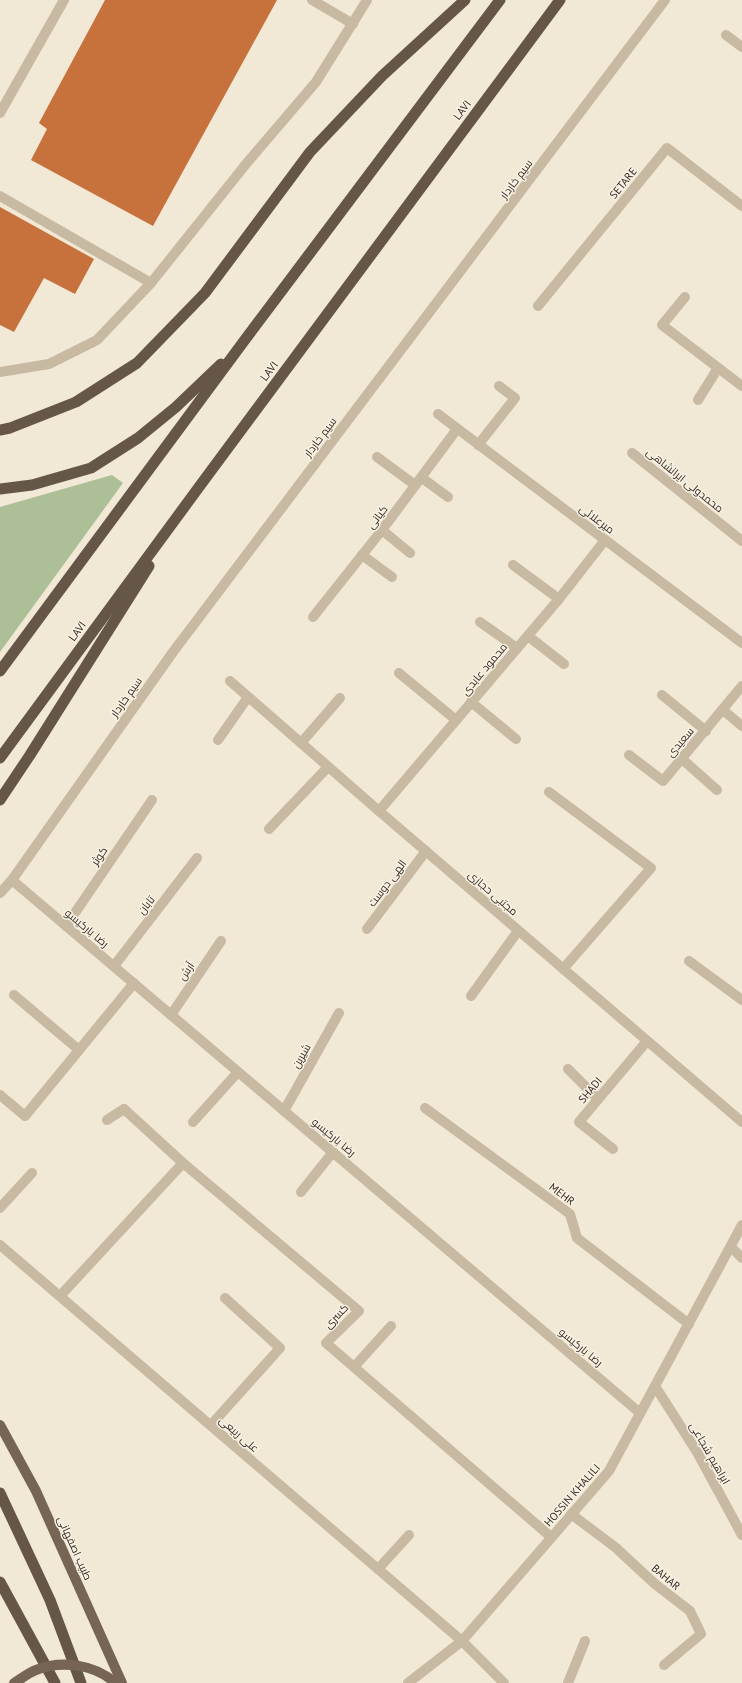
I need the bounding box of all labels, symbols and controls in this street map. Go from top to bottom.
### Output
street label: LAVI [450,97,474,123]
street label: سیم خاردار [496,156,536,203]
street label: SETARE [606,165,640,201]
street label: LAVI [257,358,281,384]
street label: سیم خاردار [300,414,340,461]
street label: محمدولی ایرانشاهی [644,445,726,515]
street label: میرعلائی [577,501,617,537]
street label: کیانی [364,502,390,532]
street label: LAVI [65,618,89,644]
street label: محمود عابدی [458,640,510,698]
street label: سیم خاردار [107,674,146,721]
street label: سعیدی [663,724,697,760]
street label: کوثر [87,844,110,869]
street label: الهی دوست [365,857,409,909]
street label: مجتبی حجازی [465,868,521,918]
street label: تابان [134,893,158,917]
street label: رضا بارکیسو [62,906,112,950]
street label: آرش [175,959,197,983]
street label: شیرین [288,1041,314,1071]
street label: SHADI [575,1074,605,1106]
street label: رضا بارکیسو [309,1115,359,1159]
street label: MEHR [546,1180,578,1208]
street label: کسری [321,1301,351,1331]
street label: رضا بارکیسو [556,1325,606,1369]
street label: علی ربیعی [216,1413,262,1455]
street label: ابراهیم شجاعی [686,1419,733,1487]
street label: HOSSIN KHALILI [541,1461,603,1529]
street label: طبیب اصفهانی [55,1514,95,1582]
street label: BAHAR [649,1561,684,1593]

